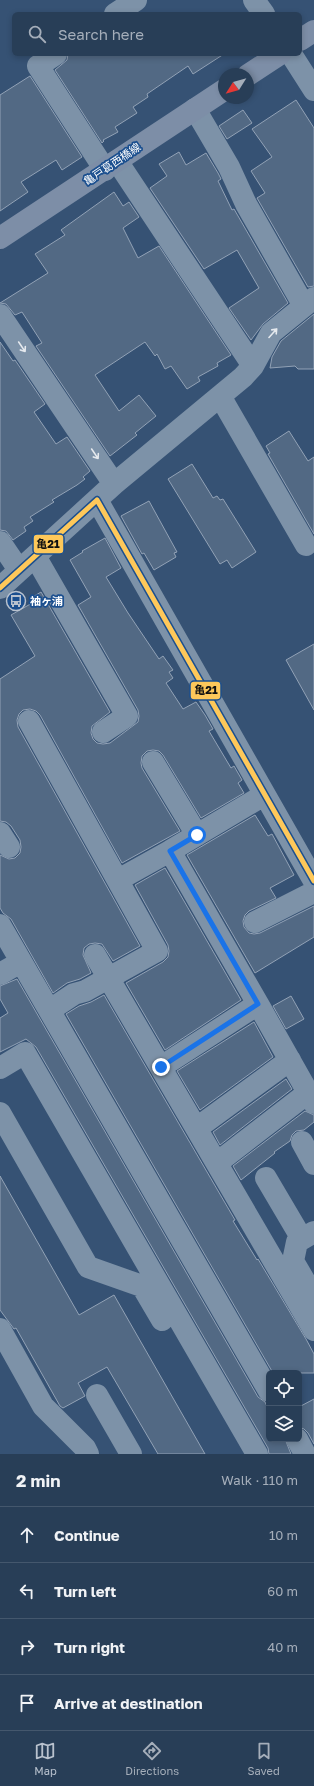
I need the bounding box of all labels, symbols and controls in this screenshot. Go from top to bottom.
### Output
search box [12,12,302,56]
icon: search [26,23,48,45]
text: Search here [58,25,144,43]
north arrow [218,68,254,104]
street label: 亀戸葛西橋線 [81,140,143,187]
one-way arrow [268,328,277,338]
one-way arrow [18,341,26,352]
one-way arrow [91,449,100,460]
line badge: 亀21 [33,534,64,554]
text: 亀21 [36,537,60,550]
bus stop icon: 袖ヶ浦 [5,590,27,612]
place label: 袖ヶ浦 [30,594,63,607]
line badge: 亀21 [190,681,221,700]
text: 亀21 [194,683,218,696]
route start [188,826,206,844]
route end [152,1058,170,1076]
map controls [266,1370,302,1442]
button: locate [266,1370,302,1406]
button: layers [266,1406,302,1442]
text: 2 min [16,1470,60,1491]
text: Walk · 110 m [221,1472,298,1488]
icon: ahead [16,1524,38,1546]
text: Continue [54,1526,120,1544]
text: 10 m [269,1527,298,1543]
icon: left [16,1580,38,1602]
text: Turn left [54,1582,116,1600]
text: 60 m [267,1583,298,1599]
icon: right [16,1636,38,1658]
text: Turn right [54,1638,125,1656]
text: 40 m [267,1639,298,1655]
icon: arrive [16,1692,38,1714]
text: Arrive at destination [54,1694,203,1712]
tab: Map [34,1740,57,1777]
tab: Directions [125,1740,179,1777]
tab: Saved [248,1740,280,1777]

